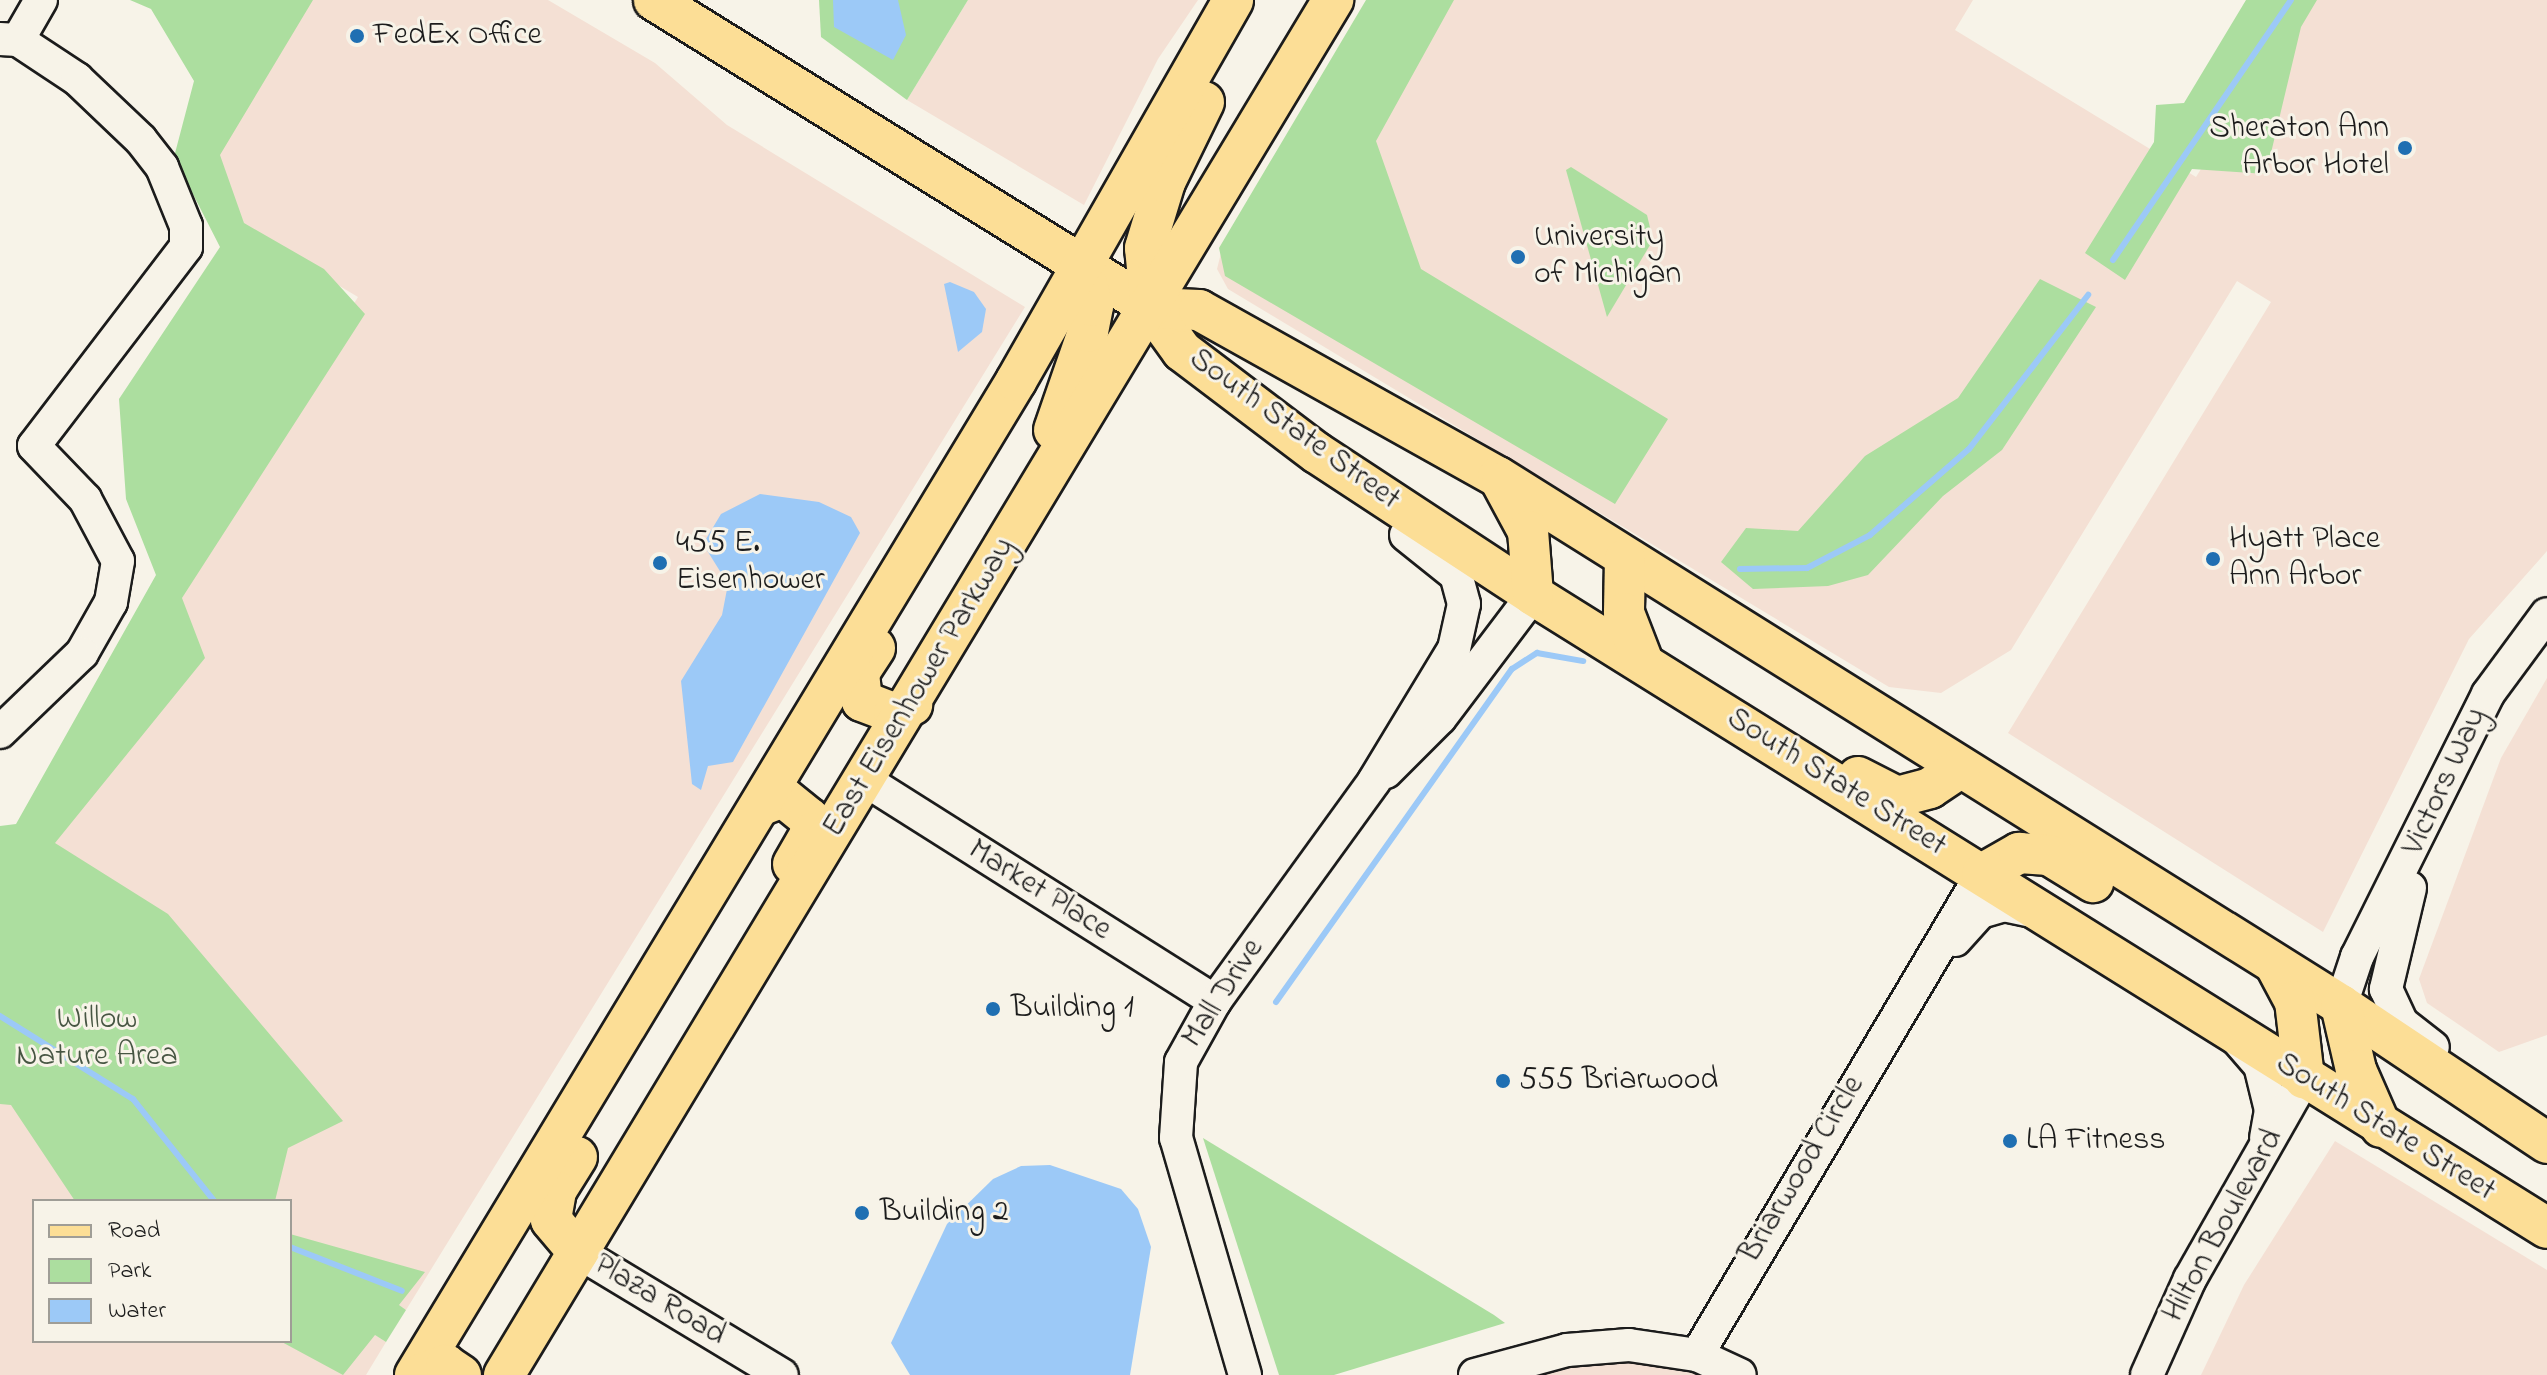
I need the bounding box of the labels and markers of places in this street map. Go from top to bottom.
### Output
place label: FedEx Office [373,17,542,55]
marker: FedEx Office [348,27,366,45]
place label: Sheraton Ann Arbor Hotel [2209,111,2389,186]
marker: Sheraton Ann Arbor Hotel [2396,139,2414,157]
place label: University of Michigan [1534,220,1681,295]
marker: University of Michigan [1509,248,1527,266]
place label: Hyatt Place Ann Arbor [2229,522,2380,597]
place label: 455 E. Eisenhower [676,526,825,601]
marker: Hyatt Place Ann Arbor [2204,550,2222,568]
marker: 455 E. Eisenhower [651,554,669,572]
place label: Building 1 [1011,990,1134,1028]
marker: Building 1 [982,998,1004,1020]
place label: 555 Briarwood [1519,1062,1718,1100]
marker: 555 Briarwood [1494,1072,1512,1090]
place label: LA Fitness [2026,1122,2165,1160]
marker: LA Fitness [2001,1132,2019,1150]
place label: Building 2 [880,1194,1009,1232]
marker: Building 2 [851,1202,873,1224]

